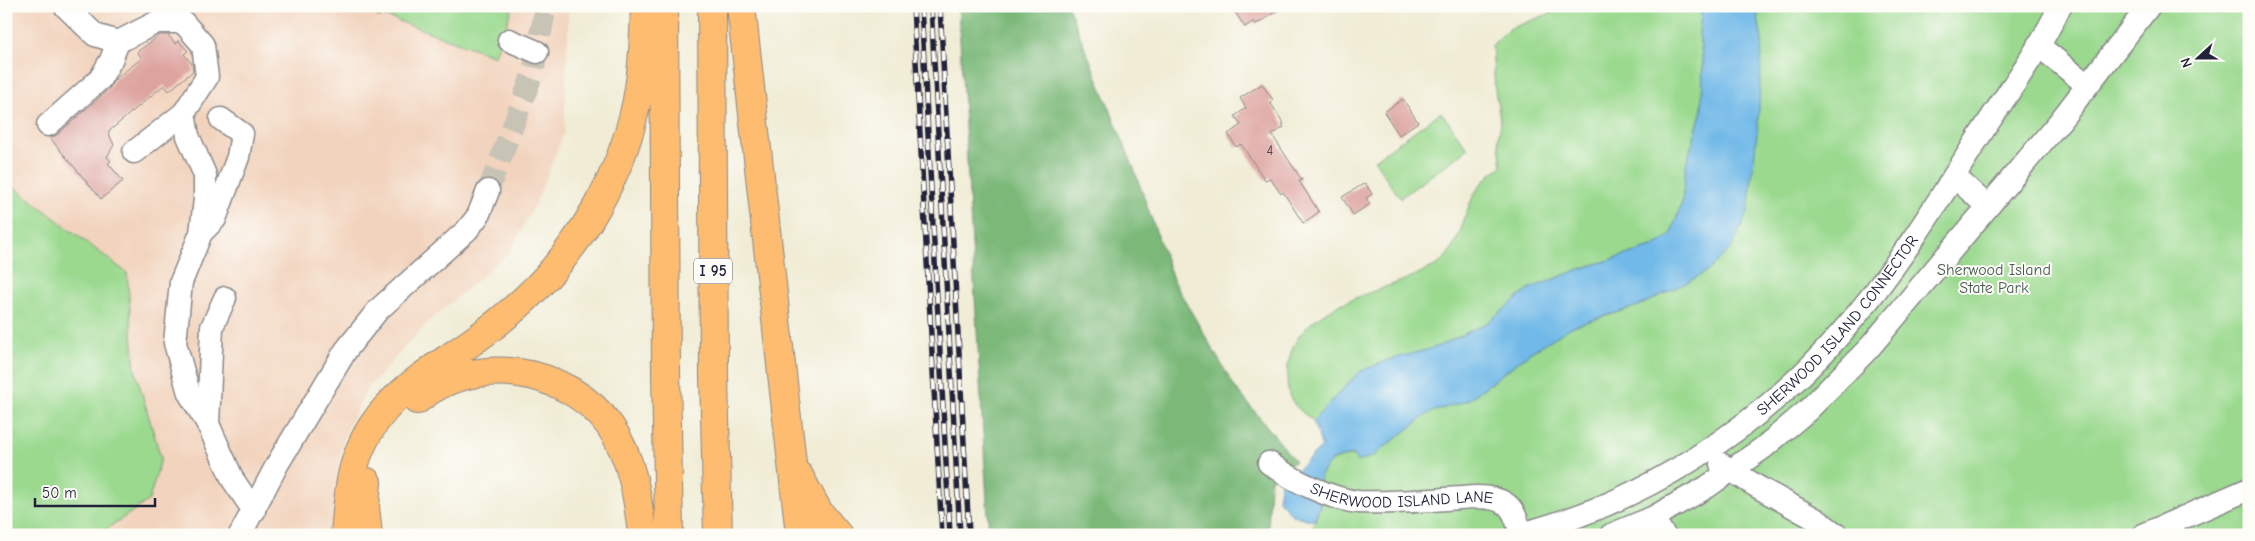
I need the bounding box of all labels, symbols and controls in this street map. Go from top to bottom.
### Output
north arrow [2172,32,2222,82]
text: N [2177,55,2196,70]
house number: 4 [1267,142,1274,159]
street label: SHERWOOD ISLAND CONNECTOR [1753,232,1922,419]
road number: I 95 [694,258,732,284]
park label: Sherwood Island State Park [1937,261,2051,297]
scale bar [35,476,155,508]
street label: SHERWOOD ISLAND LANE [1307,479,1495,511]
text: 50 m [42,484,77,502]

